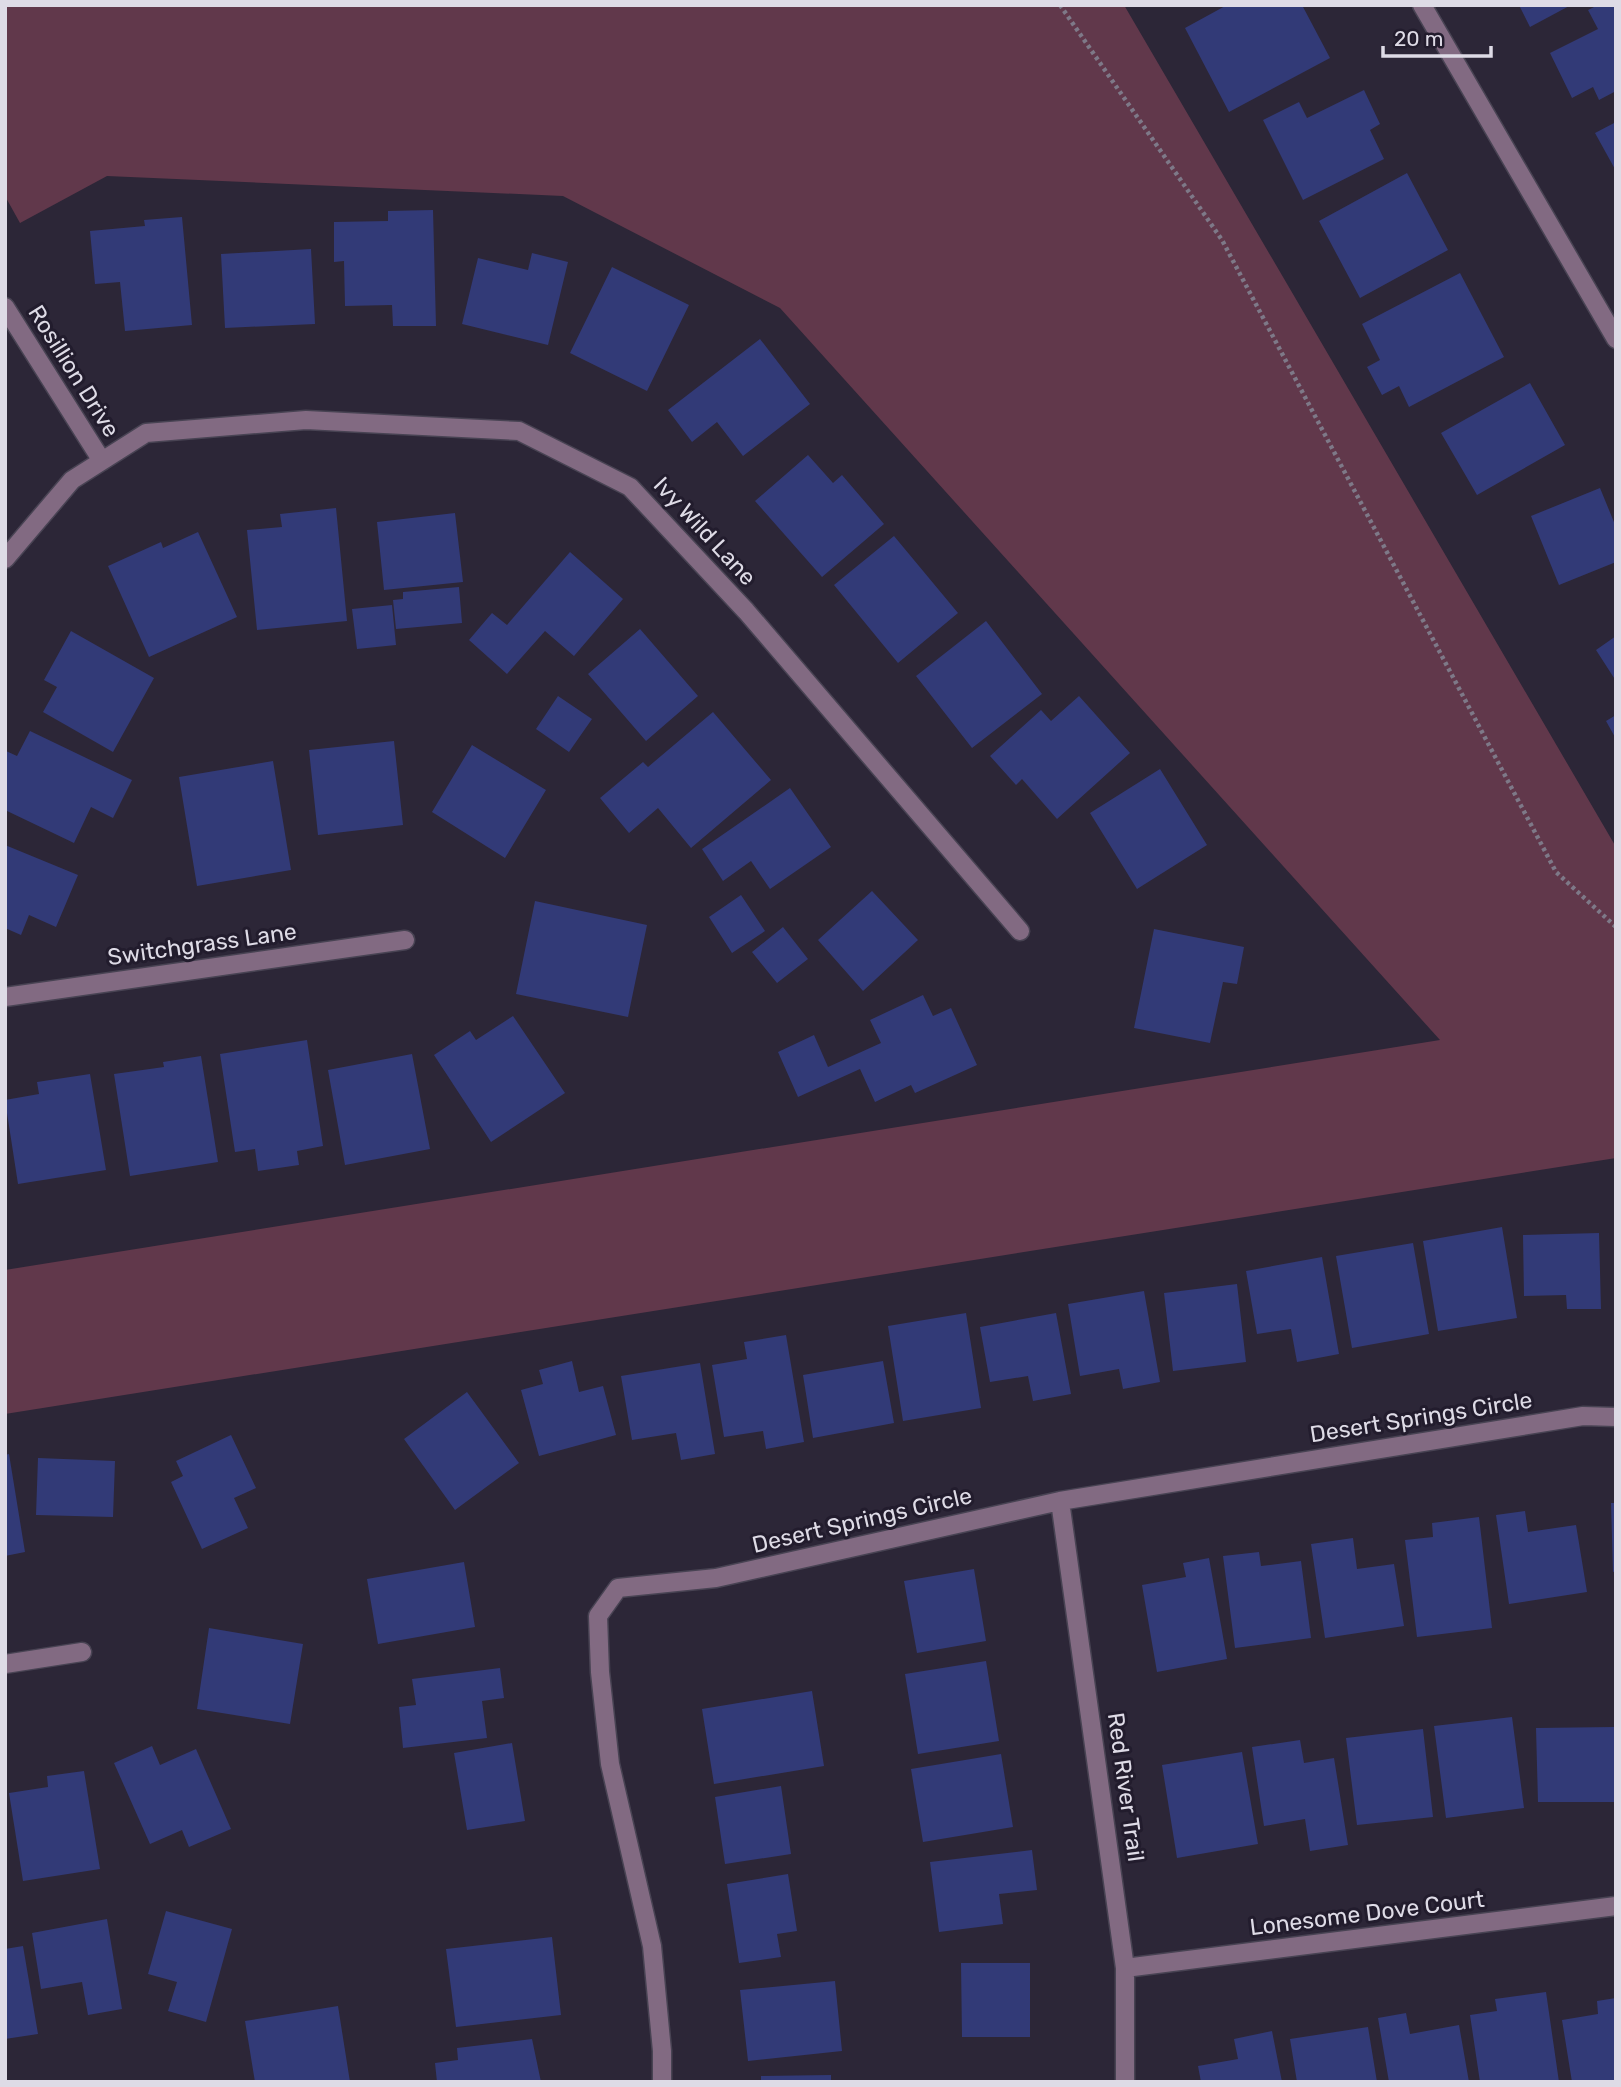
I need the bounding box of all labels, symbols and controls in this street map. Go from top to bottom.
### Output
scale bar [1383,14,1492,58]
text: 20 m [1394,26,1443,51]
street label: Rosillion Drive [22,300,126,442]
street label: Ivy Wild Lane [648,471,762,591]
street label: Switchgrass Lane [106,917,298,971]
street label: Desert Springs Circle [1308,1386,1534,1448]
street label: Desert Springs Circle [749,1481,975,1559]
street label: Red River Trail [1102,1711,1150,1863]
street label: Lonesome Dove Court [1248,1885,1486,1941]

